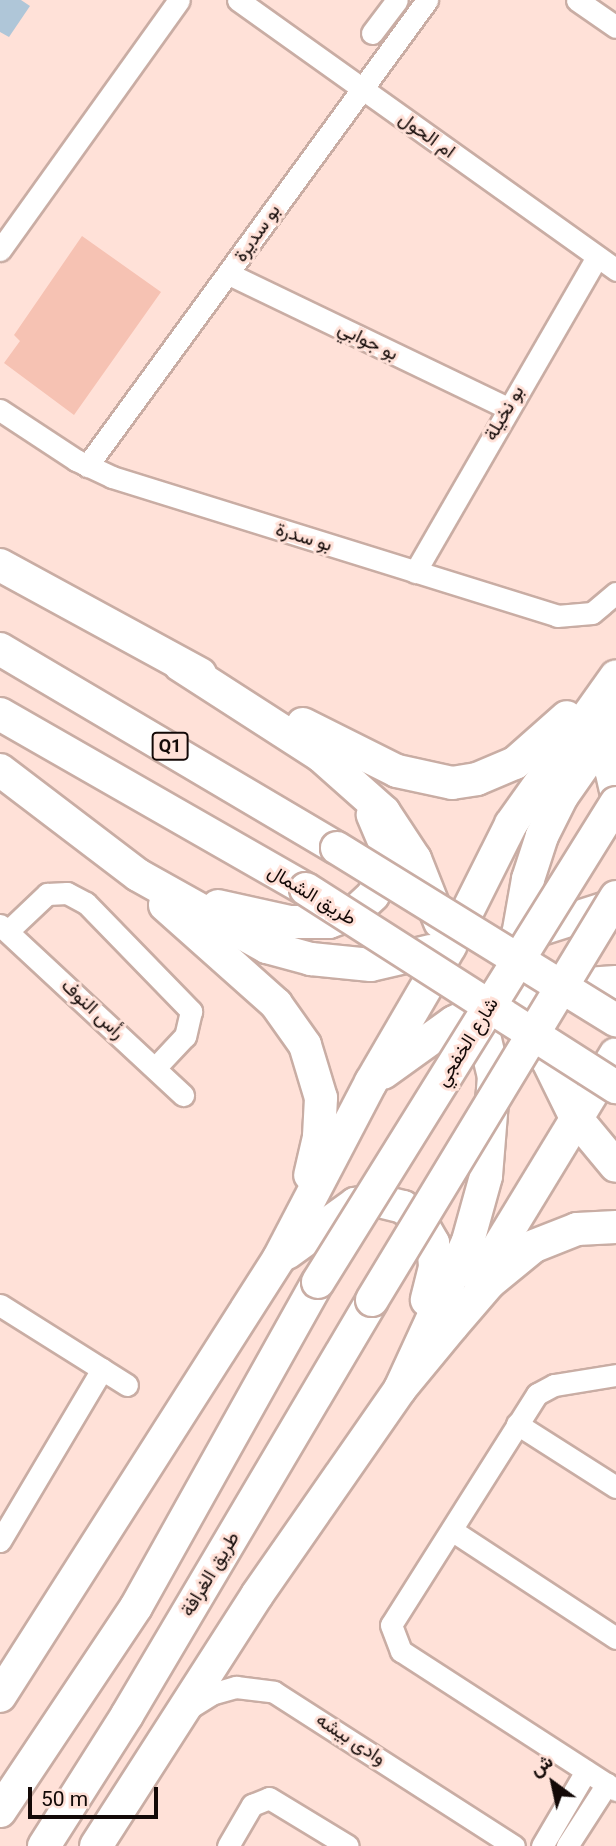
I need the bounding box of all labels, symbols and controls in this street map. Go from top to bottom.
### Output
street label: ام الحول [394,107,460,163]
street label: بو سديرة [229,200,285,266]
street label: بو جوابي [334,317,402,365]
street label: بو نخيلة [479,381,529,445]
street label: بو سدرة [273,518,335,556]
road number: Q1 [151,732,189,760]
street label: طريق الشمال [264,860,360,930]
street label: رأس النوف [57,974,129,1044]
street label: شارع الخفجي [431,993,503,1091]
street label: طريق الغرافة [176,1528,244,1620]
street label: وادى بيشه [312,1708,390,1770]
north arrow [518,1748,588,1818]
text: ش [525,1749,557,1781]
scale bar [32,1772,161,1816]
text: 50 m [41,1787,88,1811]

